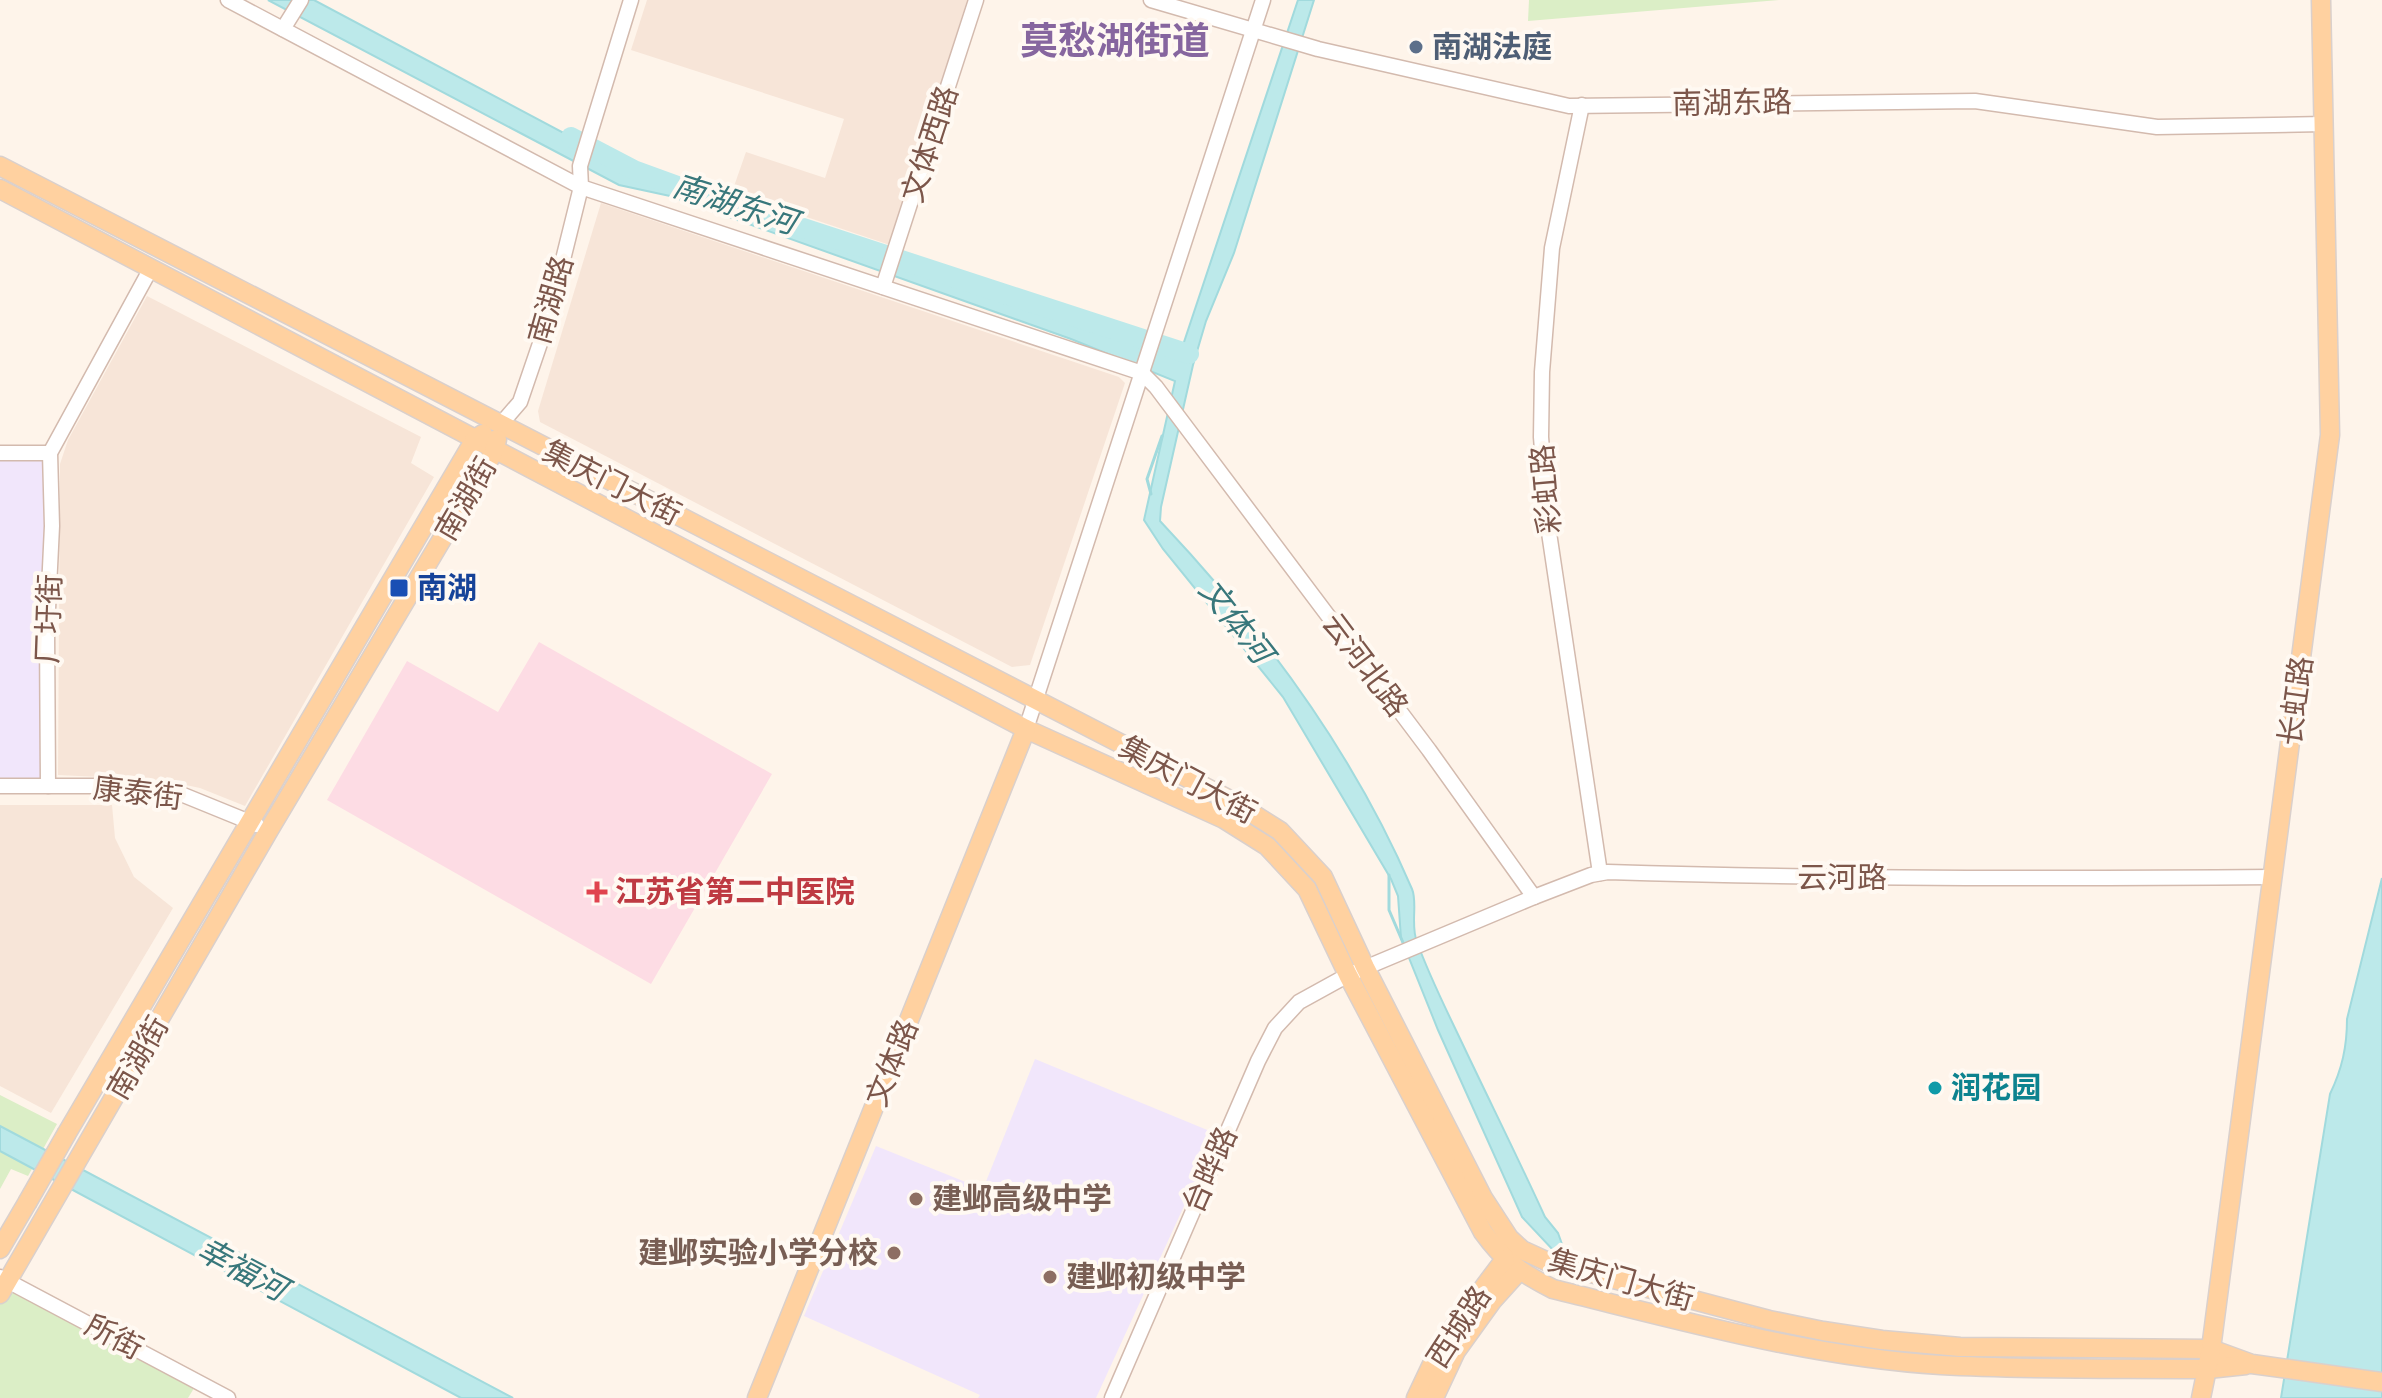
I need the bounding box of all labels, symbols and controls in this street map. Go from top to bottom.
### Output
district label: 莫愁湖街道 [1020,17,1210,65]
place label: 南湖法庭 [1432,27,1552,66]
marker: 南湖法庭 [1407,38,1425,56]
street label: 文体西路 [892,81,967,207]
street label: 南湖东路 [1672,82,1792,123]
water label: 南湖东河 [668,165,808,245]
street label: 南湖路 [519,251,582,348]
street label: 集庆门大街 [537,431,688,534]
street label: 彩虹路 [1522,443,1569,536]
street label: 南湖街 [426,450,505,547]
place label: 南湖 [417,568,477,607]
water label: 文体河 [1191,571,1285,676]
street label: 厂圩街 [27,573,70,665]
marker: 南湖 [388,577,410,599]
street label: 云河北路 [1314,605,1417,724]
street label: 长虹路 [2270,654,2321,748]
street label: 集庆门大街 [1113,727,1264,832]
street label: 康泰街 [91,768,185,817]
street label: 云河路 [1797,858,1887,897]
place label: 江苏省第二中医院 [615,872,855,911]
marker: 江苏省第二中医院 [586,881,608,903]
street label: 南湖街 [98,1009,177,1106]
street label: 文体路 [857,1014,926,1112]
place label: 润花园 [1951,1068,2041,1107]
marker: 润花园 [1926,1079,1944,1097]
street label: 台晔路 [1173,1121,1246,1219]
place label: 建邺高级中学 [932,1179,1112,1218]
marker: 建邺高级中学 [907,1190,925,1208]
water label: 幸福河 [190,1229,299,1312]
place label: 建邺实验小学分校 [638,1233,878,1272]
street label: 集庆门大街 [1544,1240,1699,1319]
marker: 建邺实验小学分校 [885,1244,903,1262]
place label: 建邺初级中学 [1066,1257,1246,1296]
marker: 建邺初级中学 [1041,1268,1059,1286]
street label: 西城路 [1418,1278,1499,1375]
street label: 所街 [79,1305,150,1368]

